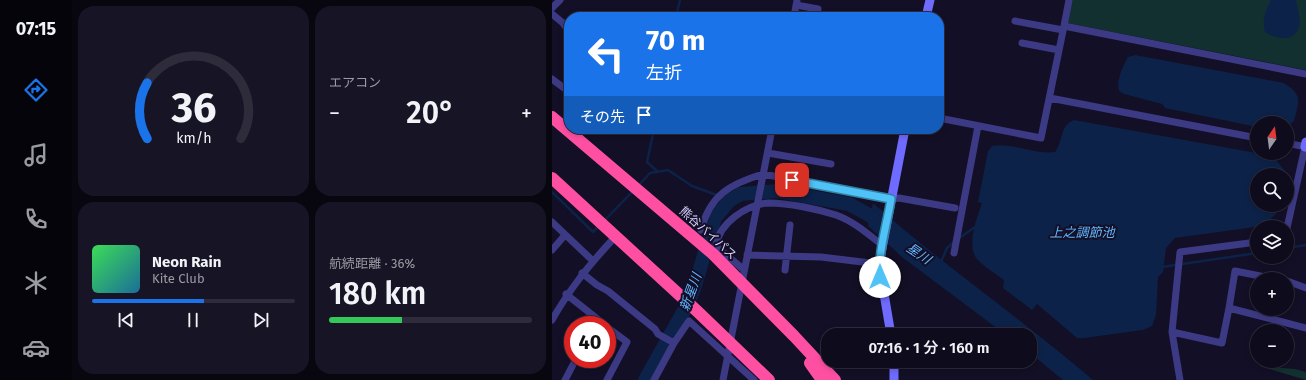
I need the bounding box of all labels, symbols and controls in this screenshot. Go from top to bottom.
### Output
text: 07:15 [16,18,56,40]
text: 70 m [646,24,705,57]
icon: left [580,28,632,80]
text: 左折 [646,62,682,84]
text: エアコン [329,75,381,90]
icon: directions [22,76,50,104]
text: 36 [170,83,216,133]
text: 20° [406,95,455,131]
text: − [329,100,340,127]
text: + [521,100,532,127]
icon: arrive [633,104,655,126]
text: その先 [580,108,625,126]
north arrow [1250,116,1294,160]
map controls [1250,116,1294,368]
text: km/h [176,130,211,147]
icon: music [22,141,50,169]
pin [775,163,809,197]
button: search [1250,168,1294,212]
icon: arrive [781,169,803,191]
street label: 熊谷バイパス [677,204,739,262]
icon: phone [22,205,50,233]
button: layers [1250,220,1294,264]
water label: 上之調節池 [1049,225,1116,240]
water label: 星川 [904,240,935,268]
text: Neon Rain [152,253,221,271]
text: 航続距離 · 36% [329,256,415,271]
position arrow [859,256,901,298]
icon: climate [22,269,50,297]
water label: 新星川 [677,269,705,313]
text: Kite Club [152,271,205,286]
button: + [1250,272,1294,316]
text: 180 km [329,276,426,312]
icon: previous [115,309,137,331]
icon: pause [182,309,204,331]
icon: next [250,309,272,331]
speed limit sign: 40 [564,316,616,368]
button: − [1250,324,1294,368]
icon: car [22,334,50,362]
text: 07:16 · 1 分 · 160 m [868,339,990,357]

